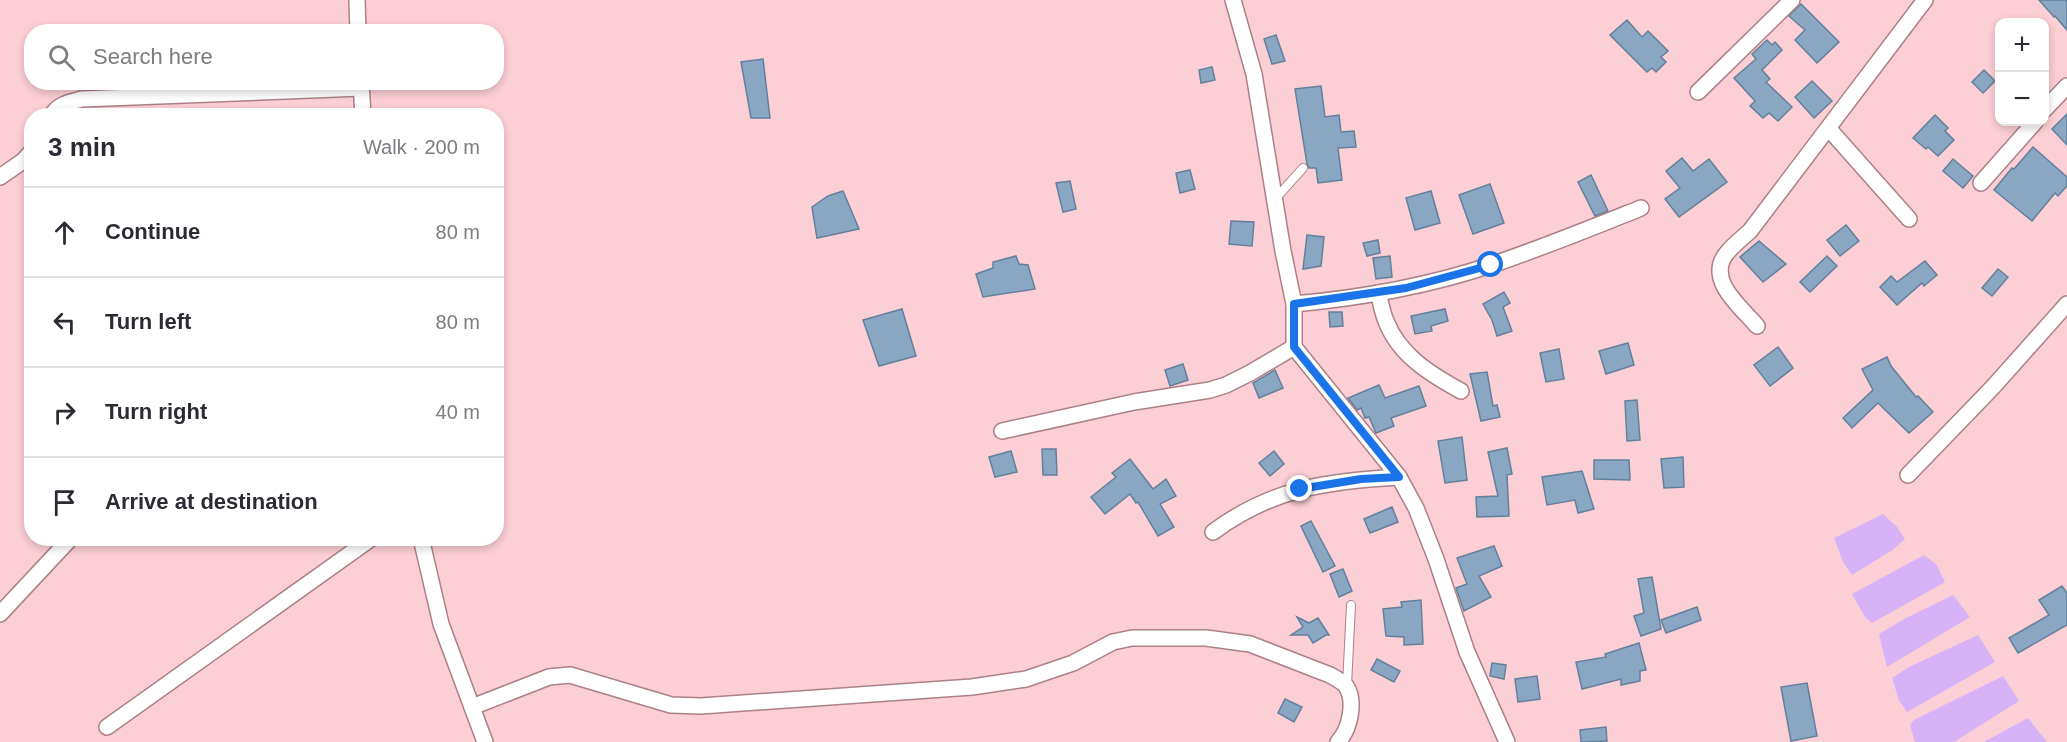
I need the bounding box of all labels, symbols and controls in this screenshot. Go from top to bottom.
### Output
map controls [1995,18,2049,126]
button: + [1995,18,2049,72]
search box [24,24,504,90]
icon: search [45,41,78,74]
text: Search here [93,44,213,69]
button: − [1995,72,2049,126]
text: 3 min [48,132,116,162]
text: Walk · 200 m [363,136,480,158]
icon: ahead [48,216,81,249]
text: Continue [105,219,200,244]
text: 80 m [436,221,480,243]
route start [1477,251,1503,277]
icon: left [48,306,81,339]
text: Turn left [105,309,191,334]
text: 80 m [436,311,480,333]
icon: right [48,396,81,429]
text: Turn right [105,399,207,424]
text: 40 m [436,401,480,423]
route end [1286,475,1312,501]
icon: arrive [48,486,81,519]
text: Arrive at destination [105,489,318,514]

